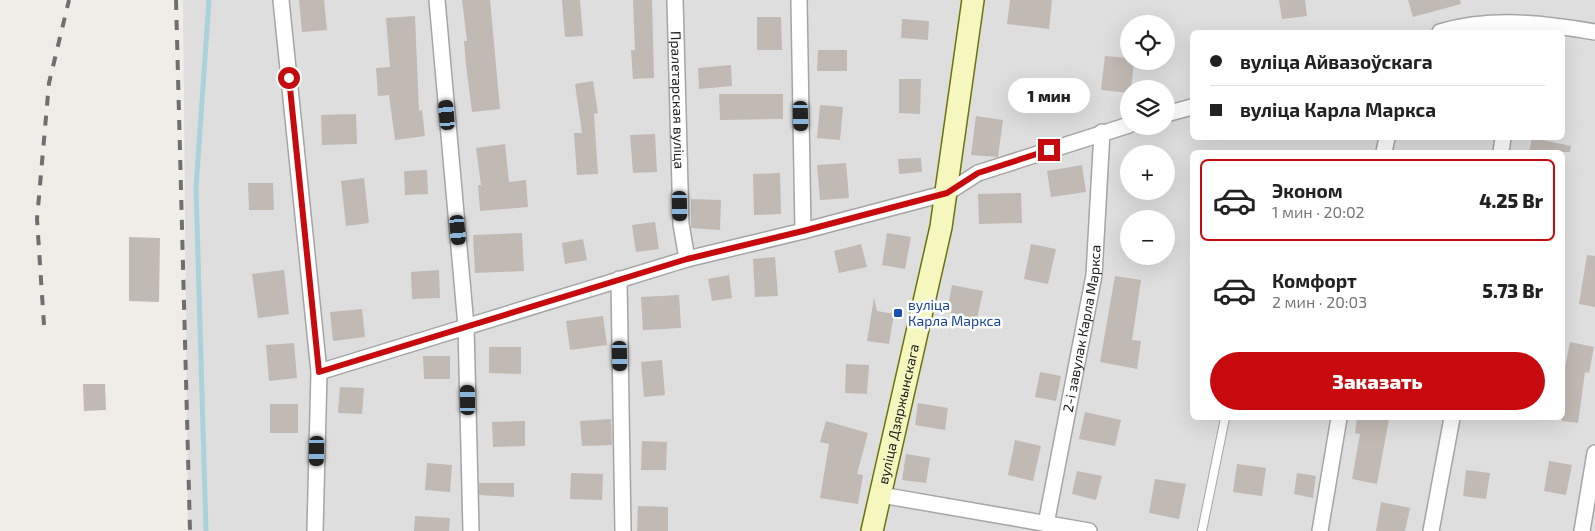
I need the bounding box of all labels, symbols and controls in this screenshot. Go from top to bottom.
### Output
map controls [1120,15,1175,265]
button: locate [1120,15,1175,70]
street label: Пралетарская вуліца [668,31,689,169]
text: вуліца Айвазоўскага [1240,50,1433,73]
route start [278,67,300,89]
callout: 1 мин [1008,78,1090,112]
button: layers [1120,80,1175,135]
text: 1 мин [1027,86,1071,105]
text: вуліца Карла Маркса [1240,98,1436,121]
car [438,99,455,131]
car [793,101,808,131]
route end [1038,139,1060,161]
button: + [1120,145,1175,200]
icon: car [1212,178,1257,223]
text: Эконом [1272,179,1343,202]
text: 4.25 Br [1479,189,1543,212]
car [672,191,687,221]
text: 1 мин · 20:02 [1272,202,1365,221]
button: − [1120,210,1175,265]
car [449,214,466,246]
street label: 2-і завулак Карла Маркса [1059,244,1104,413]
icon: car [1212,268,1257,313]
text: Комфорт [1272,269,1357,292]
text: 5.73 Br [1482,279,1543,302]
text: 2 мин · 20:03 [1272,292,1367,311]
place label: вуліца Карла Маркса [908,296,1001,329]
marker: вуліца Карла Маркса [892,307,904,319]
car [612,341,627,371]
street label: вуліца Дзяржынскага [874,342,922,486]
button: Заказать [1210,352,1545,410]
car [460,385,475,415]
car [309,436,324,466]

